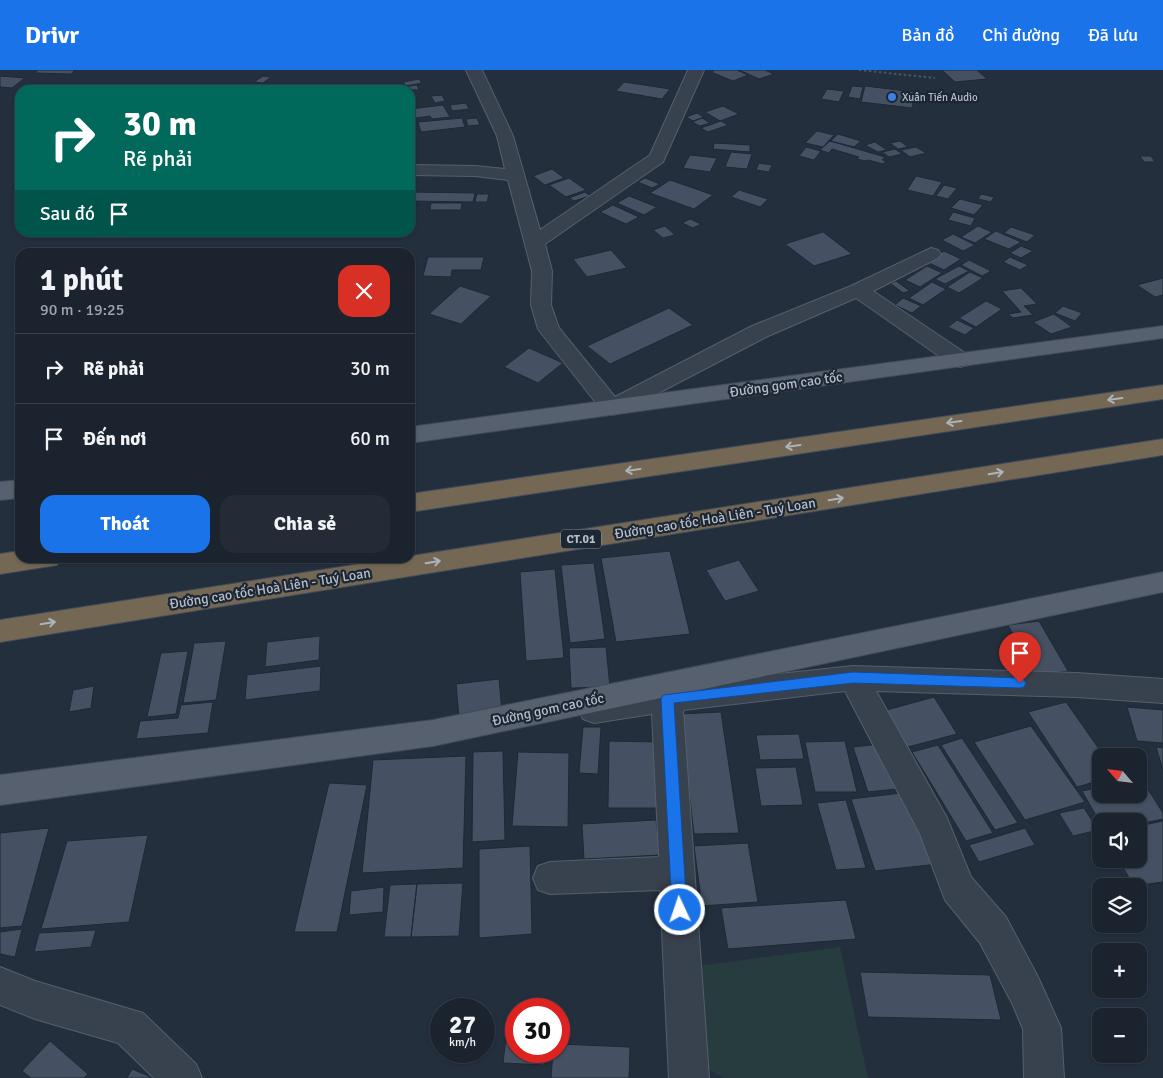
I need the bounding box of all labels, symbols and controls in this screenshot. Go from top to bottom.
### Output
text: Drivr [25,20,79,50]
text: Bản đồ [902,24,954,46]
text: Chỉ đường [982,24,1060,46]
text: Đã lưu [1088,24,1138,46]
place label: Xuân Tiến Audio [902,90,978,104]
marker: Xuân Tiến Audio [886,91,898,103]
text: 30 m [123,102,197,145]
icon: right [40,105,105,170]
text: Rẽ phải [123,145,193,172]
icon: arrive [105,200,133,228]
text: Sau đó [40,202,95,226]
text: 1 phút [40,262,123,299]
button: close [338,265,390,317]
text: 90 m · 19:25 [40,300,124,320]
icon: right [40,355,68,383]
text: Rẽ phải [83,357,144,381]
text: 30 m [350,357,390,381]
street label: Đường gom cao tốc [728,368,844,401]
one-way arrow [1107,394,1123,404]
one-way arrow [946,417,962,427]
icon: arrive [40,425,68,453]
text: Đến nơi [83,427,146,451]
text: 60 m [350,427,390,451]
one-way arrow [786,441,802,451]
one-way arrow [625,465,641,475]
one-way arrow [988,468,1004,478]
one-way arrow [827,493,843,503]
street label: Đường cao tốc Hoà Liên - Tuý Loan [613,494,817,543]
button: Thoát [40,495,210,553]
button: Chia sẻ [220,495,390,553]
road number: CT.01 [561,529,601,548]
one-way arrow [425,557,441,567]
street label: Đường cao tốc Hoà Liên - Tuý Loan [168,564,372,613]
one-way arrow [40,618,56,628]
pin [999,632,1041,683]
icon: arrive [1006,639,1034,667]
street label: Đường gom cao tốc [491,689,606,730]
north arrow [1092,748,1148,802]
map controls [1092,748,1147,1063]
button: sound [1092,813,1147,868]
button: layers [1092,878,1147,933]
position arrow [653,883,705,935]
button: + [1092,943,1147,998]
speed limit sign: 30 [505,998,570,1063]
button: − [1092,1008,1147,1063]
text: 27 [449,1009,476,1040]
text: km/h [449,1035,476,1050]

